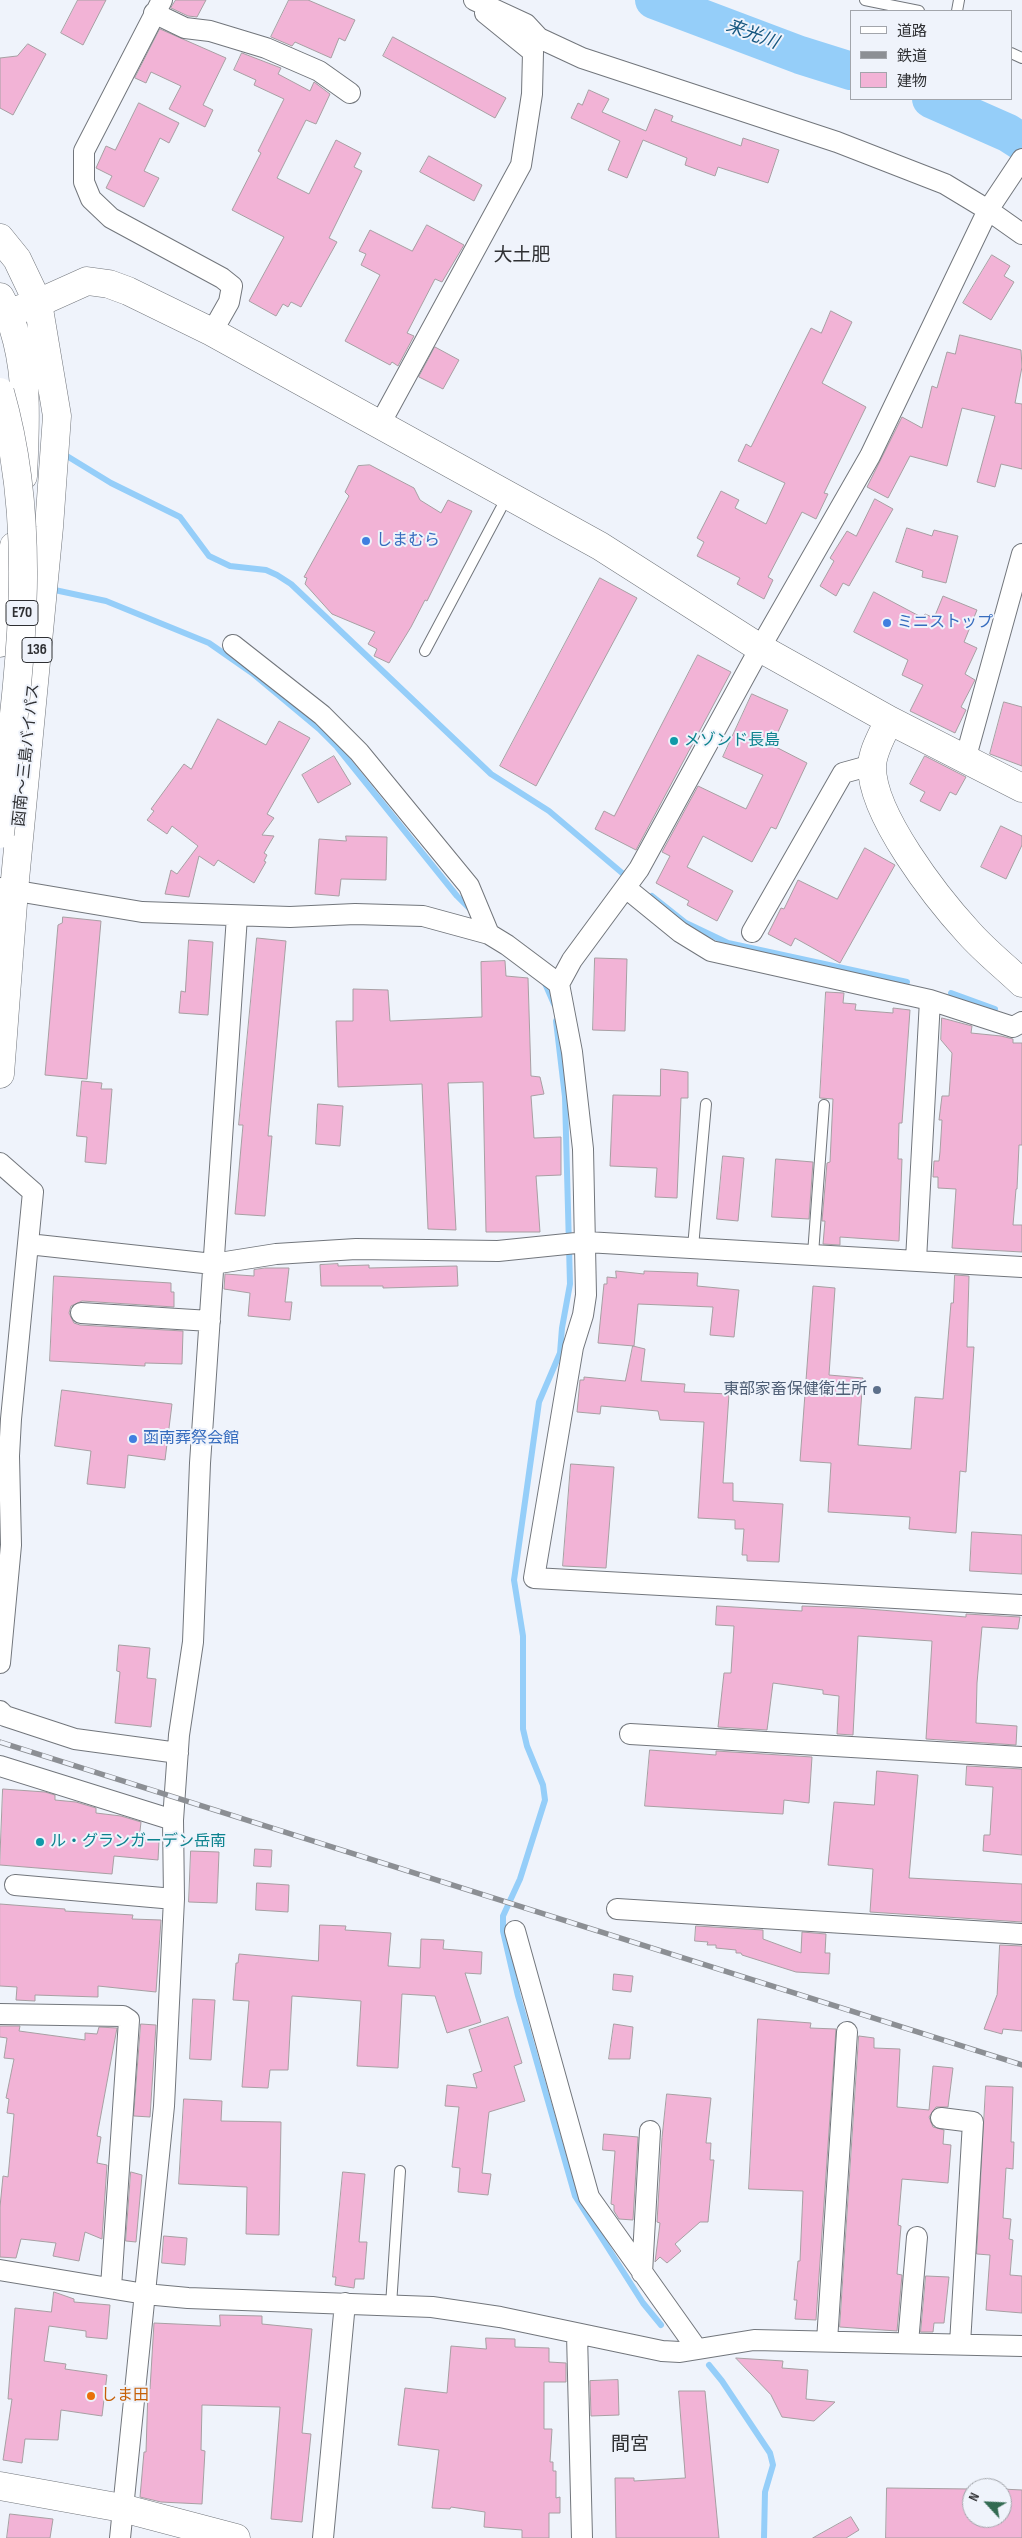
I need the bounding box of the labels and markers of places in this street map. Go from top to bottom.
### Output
place label: しまむら [376,531,440,551]
marker: しまむら [360,535,372,547]
place label: ミニストップ [897,613,993,633]
marker: ミニストップ [881,617,893,629]
place label: メゾンド長島 [684,731,780,751]
marker: メゾンド長島 [668,735,680,747]
place label: 東部家畜保健衛生所 [723,1380,867,1400]
marker: 東部家畜保健衛生所 [871,1384,883,1396]
place label: 函南葬祭会館 [143,1429,239,1449]
marker: 函南葬祭会館 [127,1433,139,1445]
place label: ル・グランガーデン岳南 [50,1832,226,1852]
marker: ル・グランガーデン岳南 [34,1836,46,1848]
place label: しま田 [101,2386,149,2406]
marker: しま田 [85,2390,97,2402]

